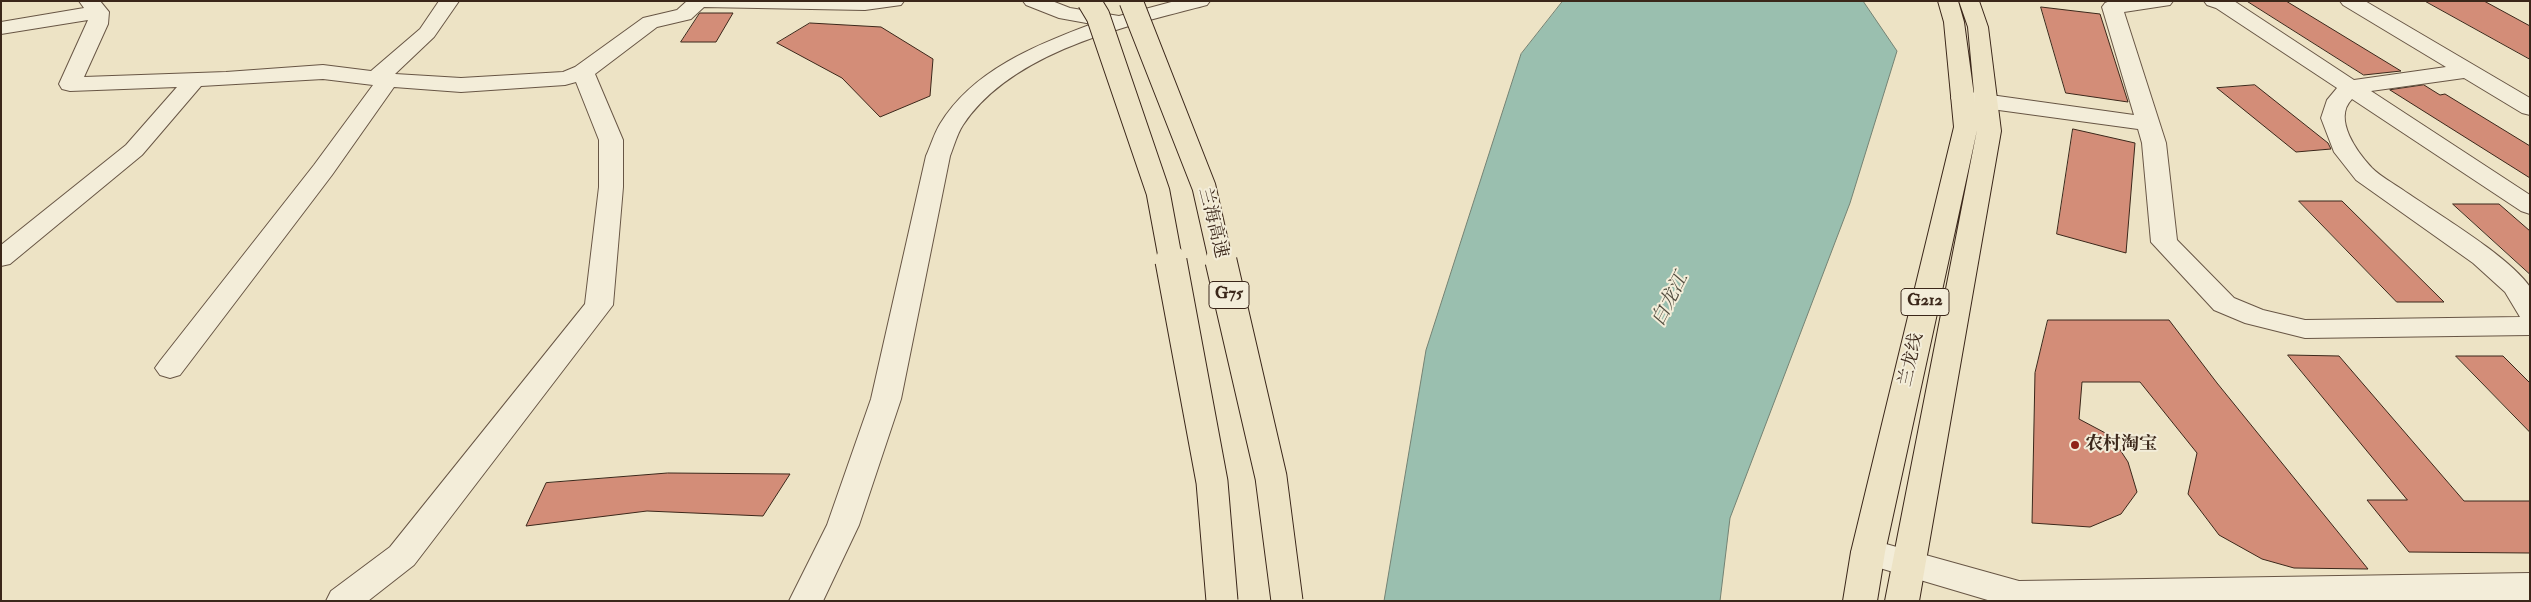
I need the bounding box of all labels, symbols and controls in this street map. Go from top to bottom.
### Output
street label: 兰海高速 [1193,185,1231,261]
water label: 白龙江 [1648,269,1694,331]
road number: G75 [1209,282,1249,308]
road number: G212 [1901,288,1949,316]
street label: 兰龙线 [1895,331,1929,389]
place label: 农村淘宝 [2085,434,2157,456]
marker: 农村淘宝 [2069,439,2081,451]

